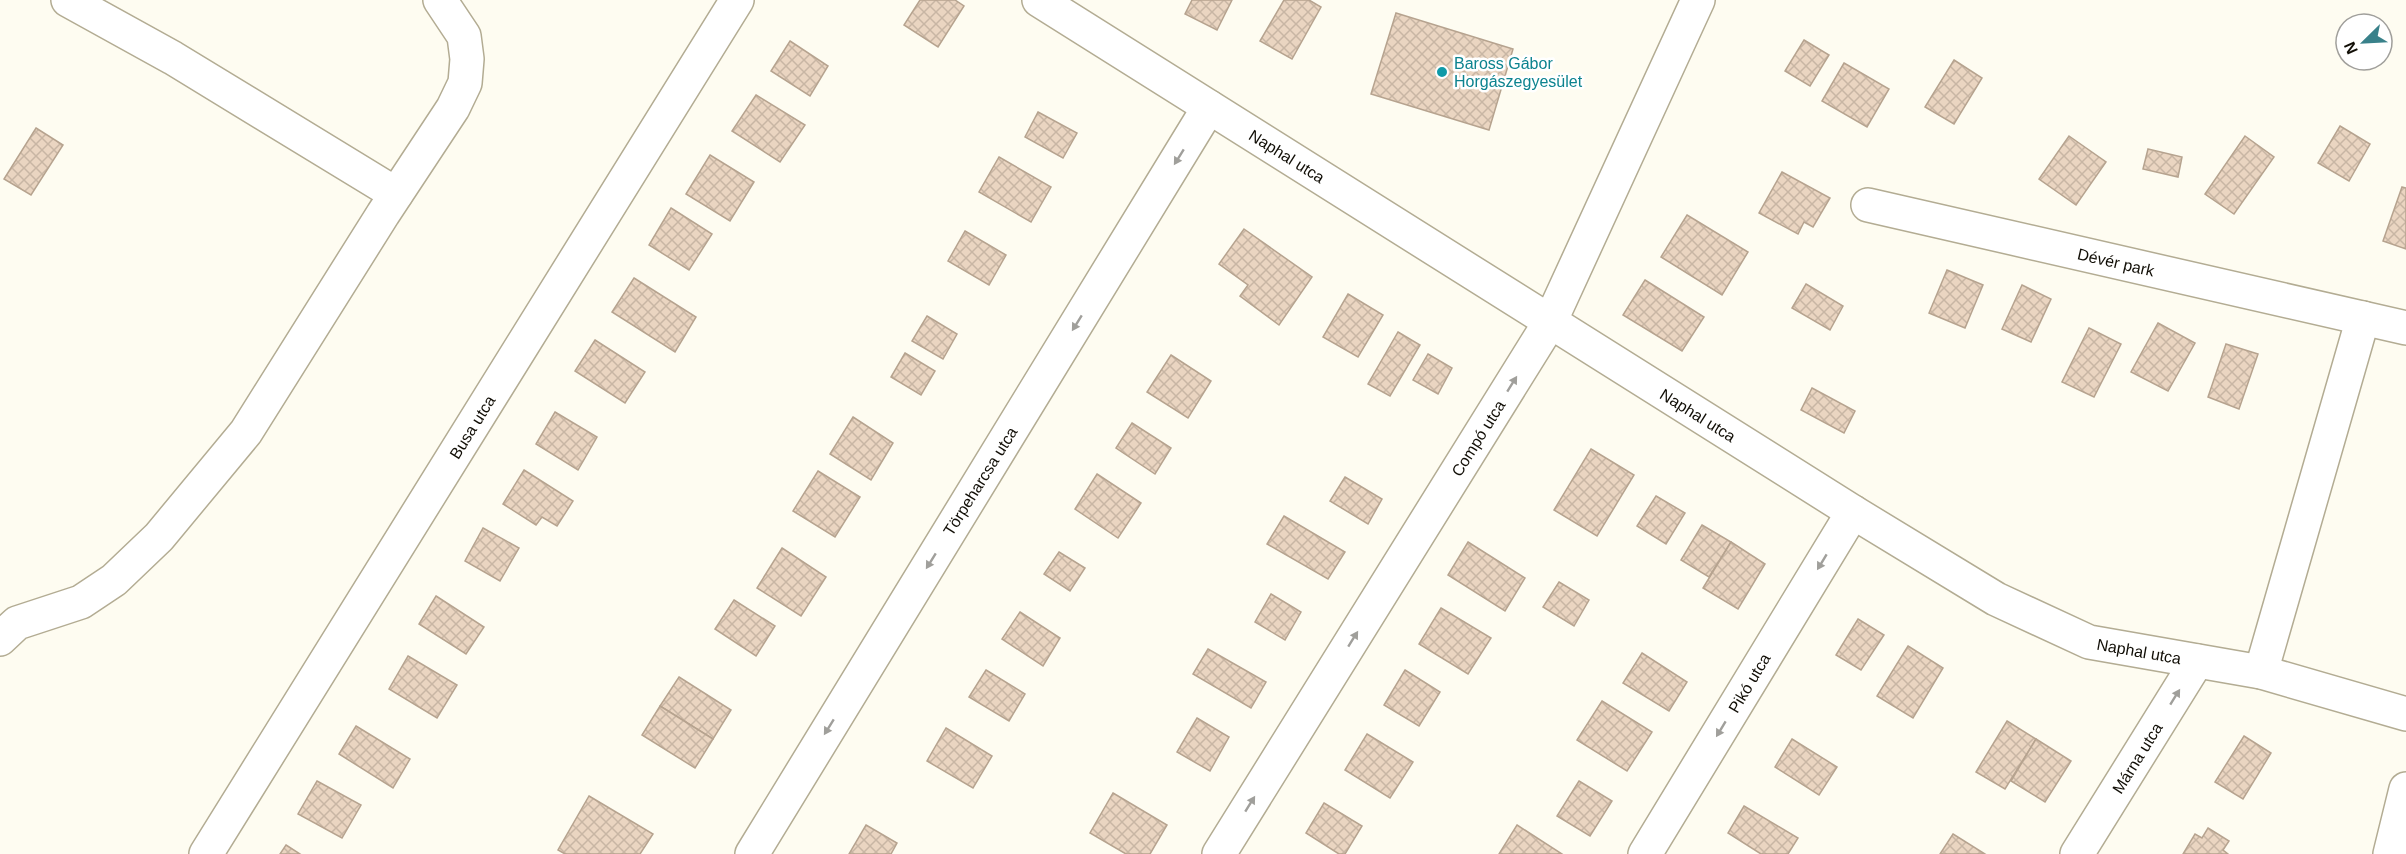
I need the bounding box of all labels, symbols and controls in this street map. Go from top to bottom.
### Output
north arrow [2334,12,2394,72]
text: N [2341,39,2361,57]
place label: Baross Gábor Horgászegyesület [1454,55,1583,90]
marker: Baross Gábor Horgászegyesület [1435,65,1449,79]
street label: Naphal utca [1246,127,1328,186]
one-way arrow [1173,149,1184,165]
street label: Dévér park [2076,245,2157,280]
one-way arrow [1071,315,1082,331]
one-way arrow [1506,376,1517,392]
street label: Naphal utca [1657,386,1739,445]
street label: Busa utca [446,393,499,462]
street label: Compó utca [1448,397,1509,479]
street label: Törpeharcsa utca [940,424,1021,539]
one-way arrow [926,553,937,569]
one-way arrow [1817,554,1828,570]
one-way arrow [1347,631,1358,647]
street label: Naphal utca [2095,636,2183,667]
street label: Pikó utca [1725,651,1774,716]
one-way arrow [2169,689,2180,705]
one-way arrow [824,719,835,735]
street label: Márna utca [2109,720,2166,797]
one-way arrow [1715,721,1726,737]
one-way arrow [1244,796,1255,812]

